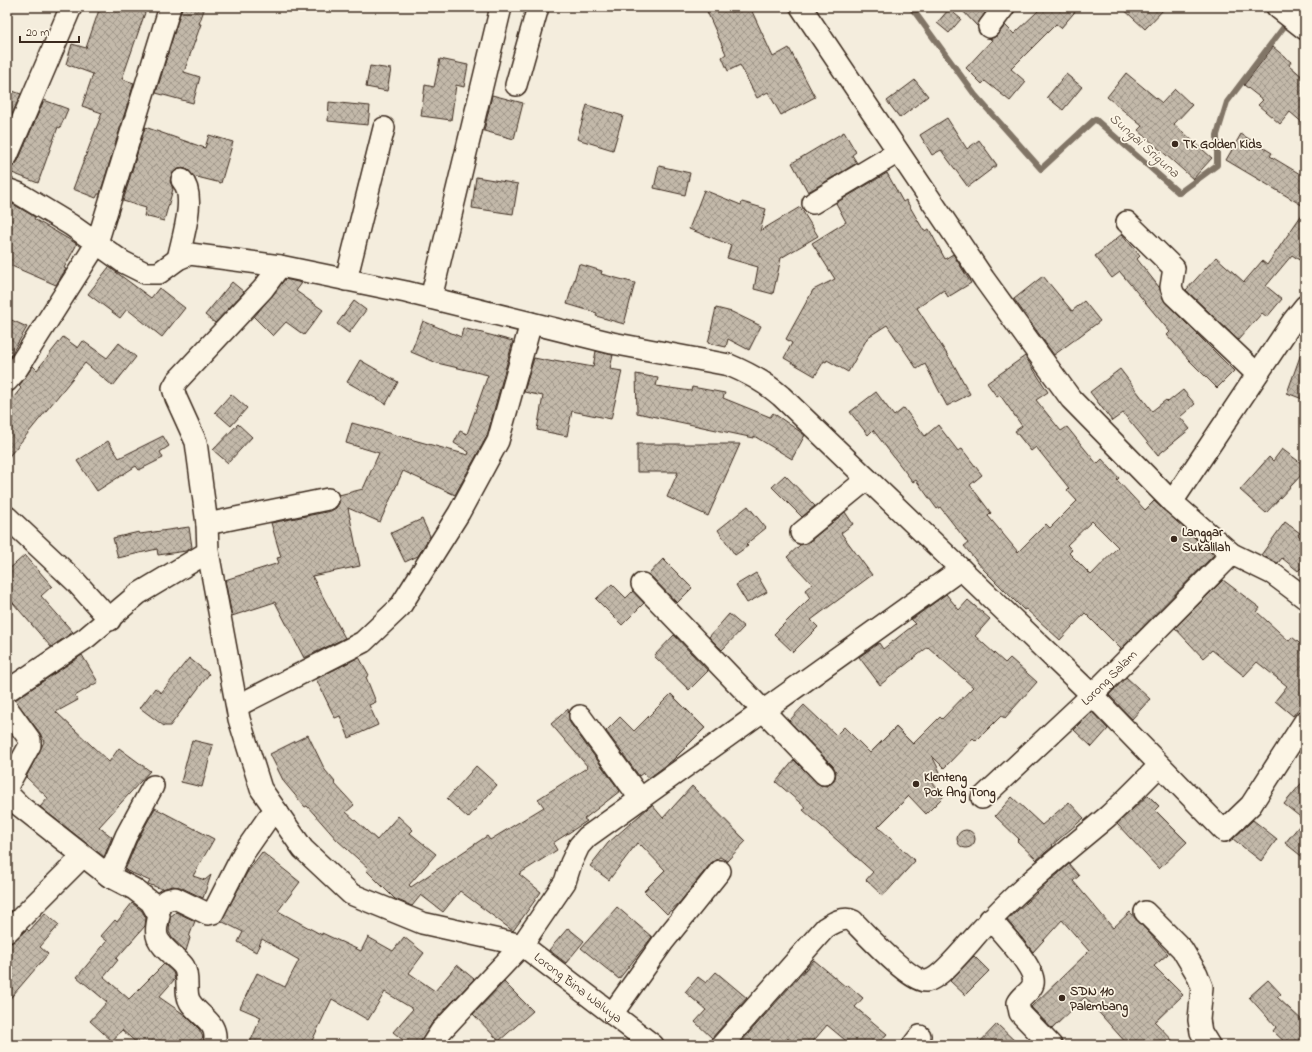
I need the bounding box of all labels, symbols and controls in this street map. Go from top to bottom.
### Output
scale bar [20,18,79,44]
text: 20 m [26,24,49,42]
water label: Sungai Sriguna [1104,109,1184,184]
place label: TK Golden Kids [1183,135,1262,154]
marker: TK Golden Kids [1170,139,1180,149]
place label: Langgar Sukalilah [1182,523,1230,557]
marker: Langgar Sukalilah [1169,534,1179,544]
street label: Lorong Salam [1077,645,1141,710]
place label: Klenteng Pok Ang Tong [924,768,996,804]
marker: Klenteng Pok Ang Tong [911,779,921,789]
street label: Lorong Bina Waluya [530,948,626,1028]
place label: SDN 110 Palembang [1070,982,1128,1018]
marker: SDN 110 Palembang [1057,993,1067,1003]

